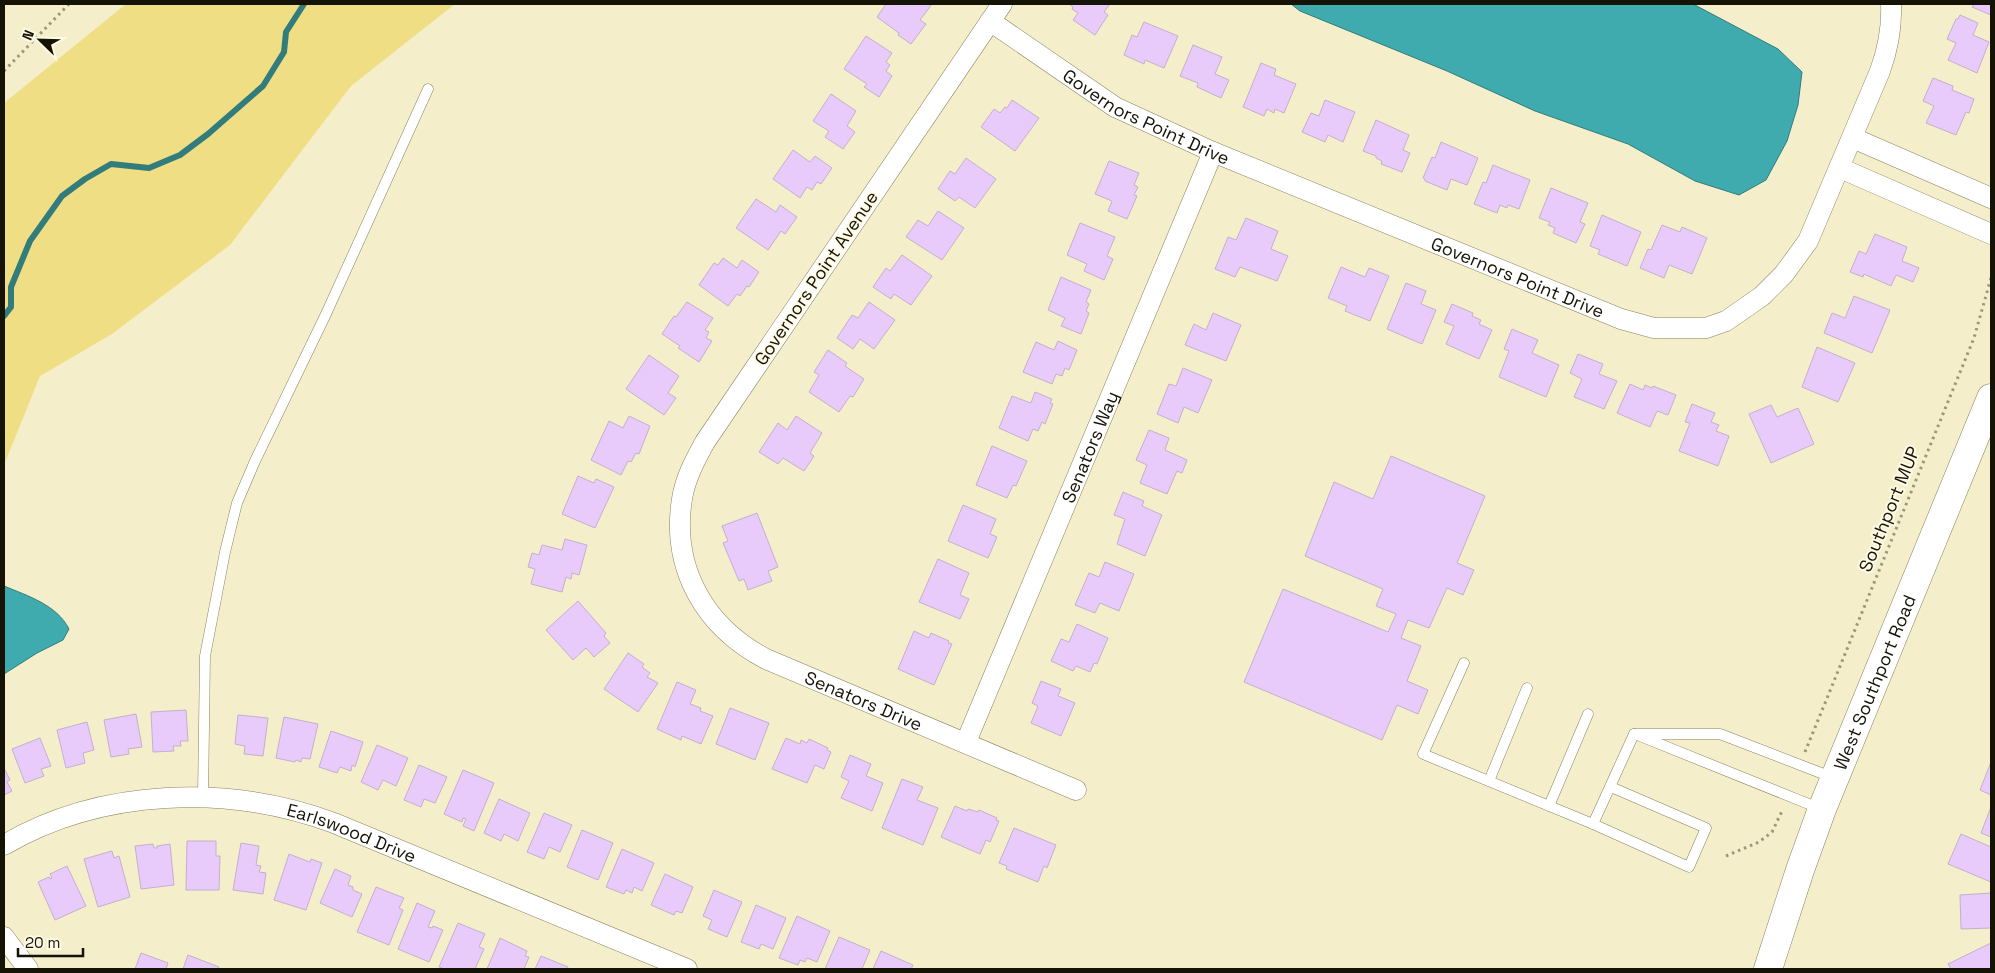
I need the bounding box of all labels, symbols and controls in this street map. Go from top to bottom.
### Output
north arrow [15,15,65,65]
text: N [18,27,38,43]
street label: Governors Point Drive [1059,63,1233,169]
street label: Governors Point Avenue [749,186,883,370]
street label: Governors Point Drive [1428,231,1608,323]
street label: Senators Way [1056,388,1123,506]
street label: Southport MUP [1853,443,1925,575]
street label: West Southport Road [1828,591,1920,773]
street label: Senators Drive [802,665,926,735]
street label: Earlswood Drive [285,798,420,867]
scale bar [18,926,82,958]
text: 20 m [25,933,60,952]

